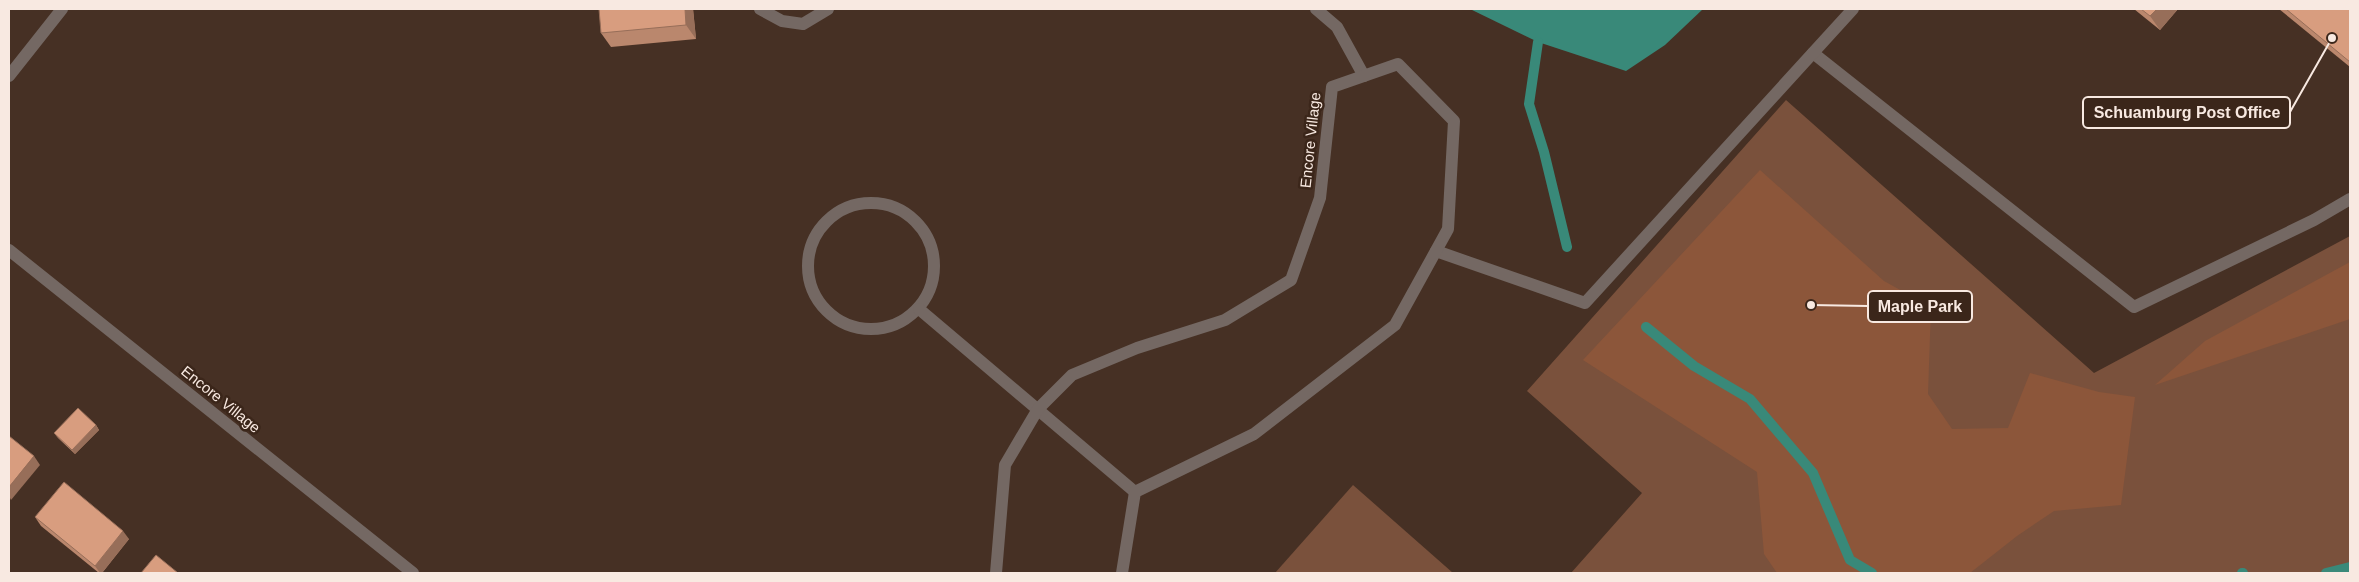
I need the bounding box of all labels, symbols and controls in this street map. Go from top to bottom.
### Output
street label: Encore Village [1297,91,1323,189]
callout: Schuamburg Post Office [2083,97,2290,128]
text: Schuamburg Post Office [2094,104,2280,121]
callout: Maple Park [1868,291,1972,322]
text: Maple Park [1878,298,1962,315]
street label: Encore Village [178,362,264,436]

